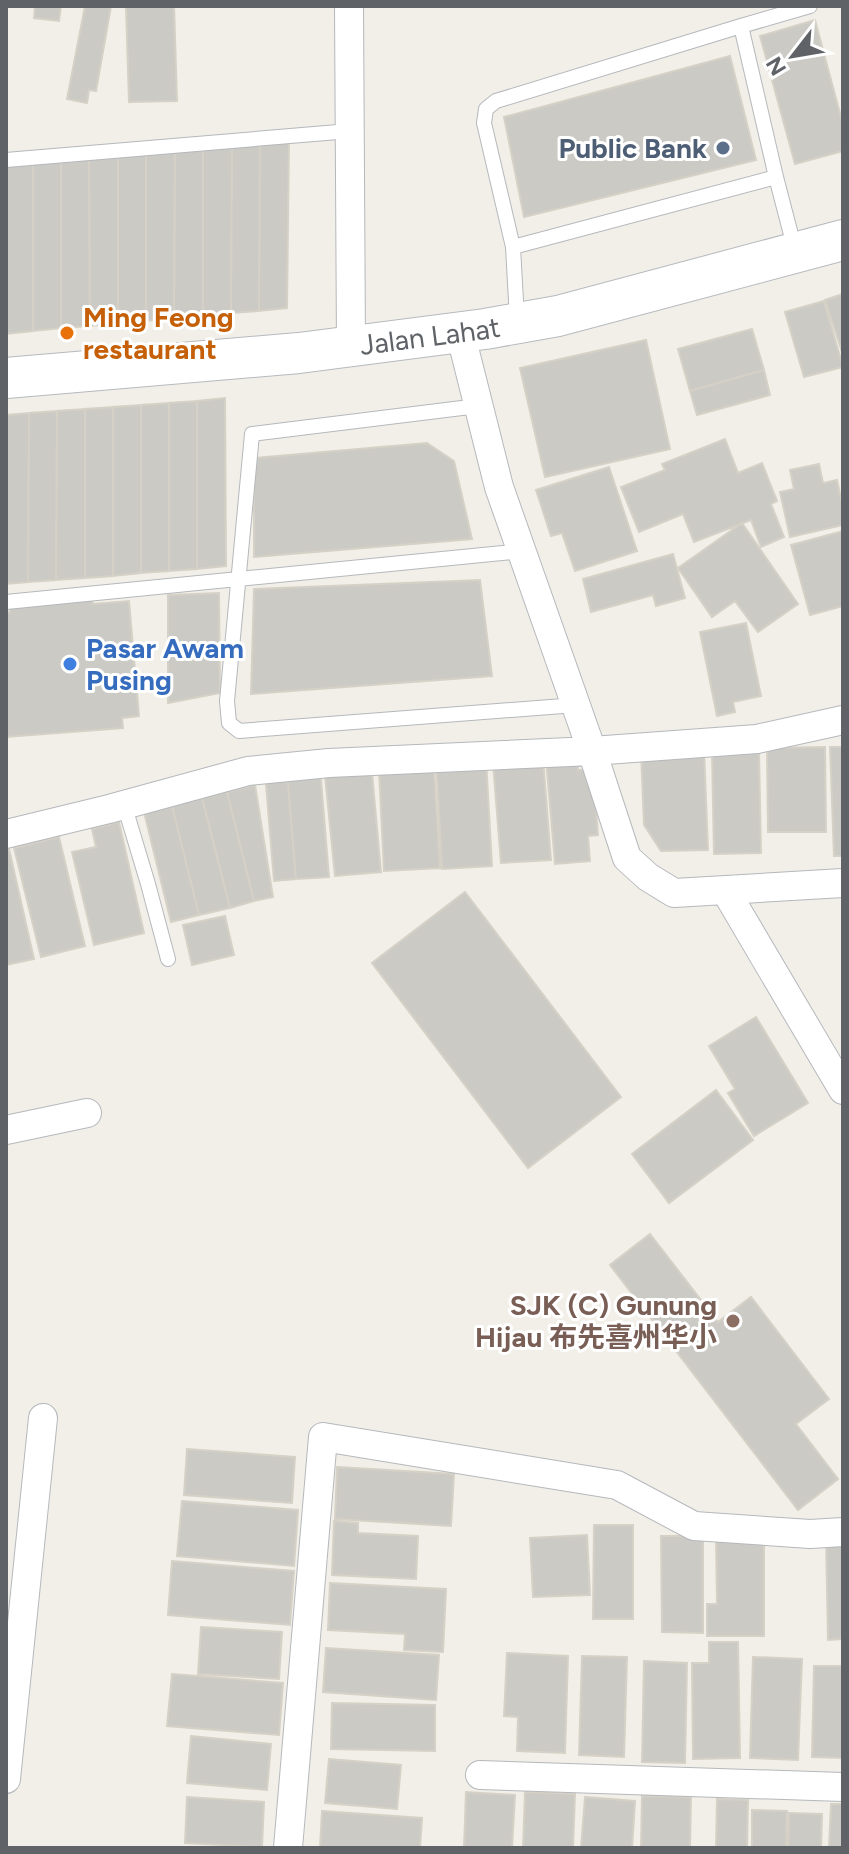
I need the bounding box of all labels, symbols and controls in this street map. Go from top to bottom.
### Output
north arrow [753,16,833,96]
text: N [760,52,792,80]
place label: Public Bank [558,131,707,165]
marker: Public Bank [714,139,732,157]
place label: Ming Feong restaurant [83,300,234,366]
street label: Jalan Lahat [358,310,503,362]
marker: Ming Feong restaurant [58,324,76,342]
place label: Pasar Awam Pusing [86,631,244,697]
marker: Pasar Awam Pusing [61,655,79,673]
place label: SJK (C) Gunung Hijau 布先喜州华小 [475,1288,717,1354]
marker: SJK (C) Gunung Hijau 布先喜州华小 [724,1312,742,1330]

